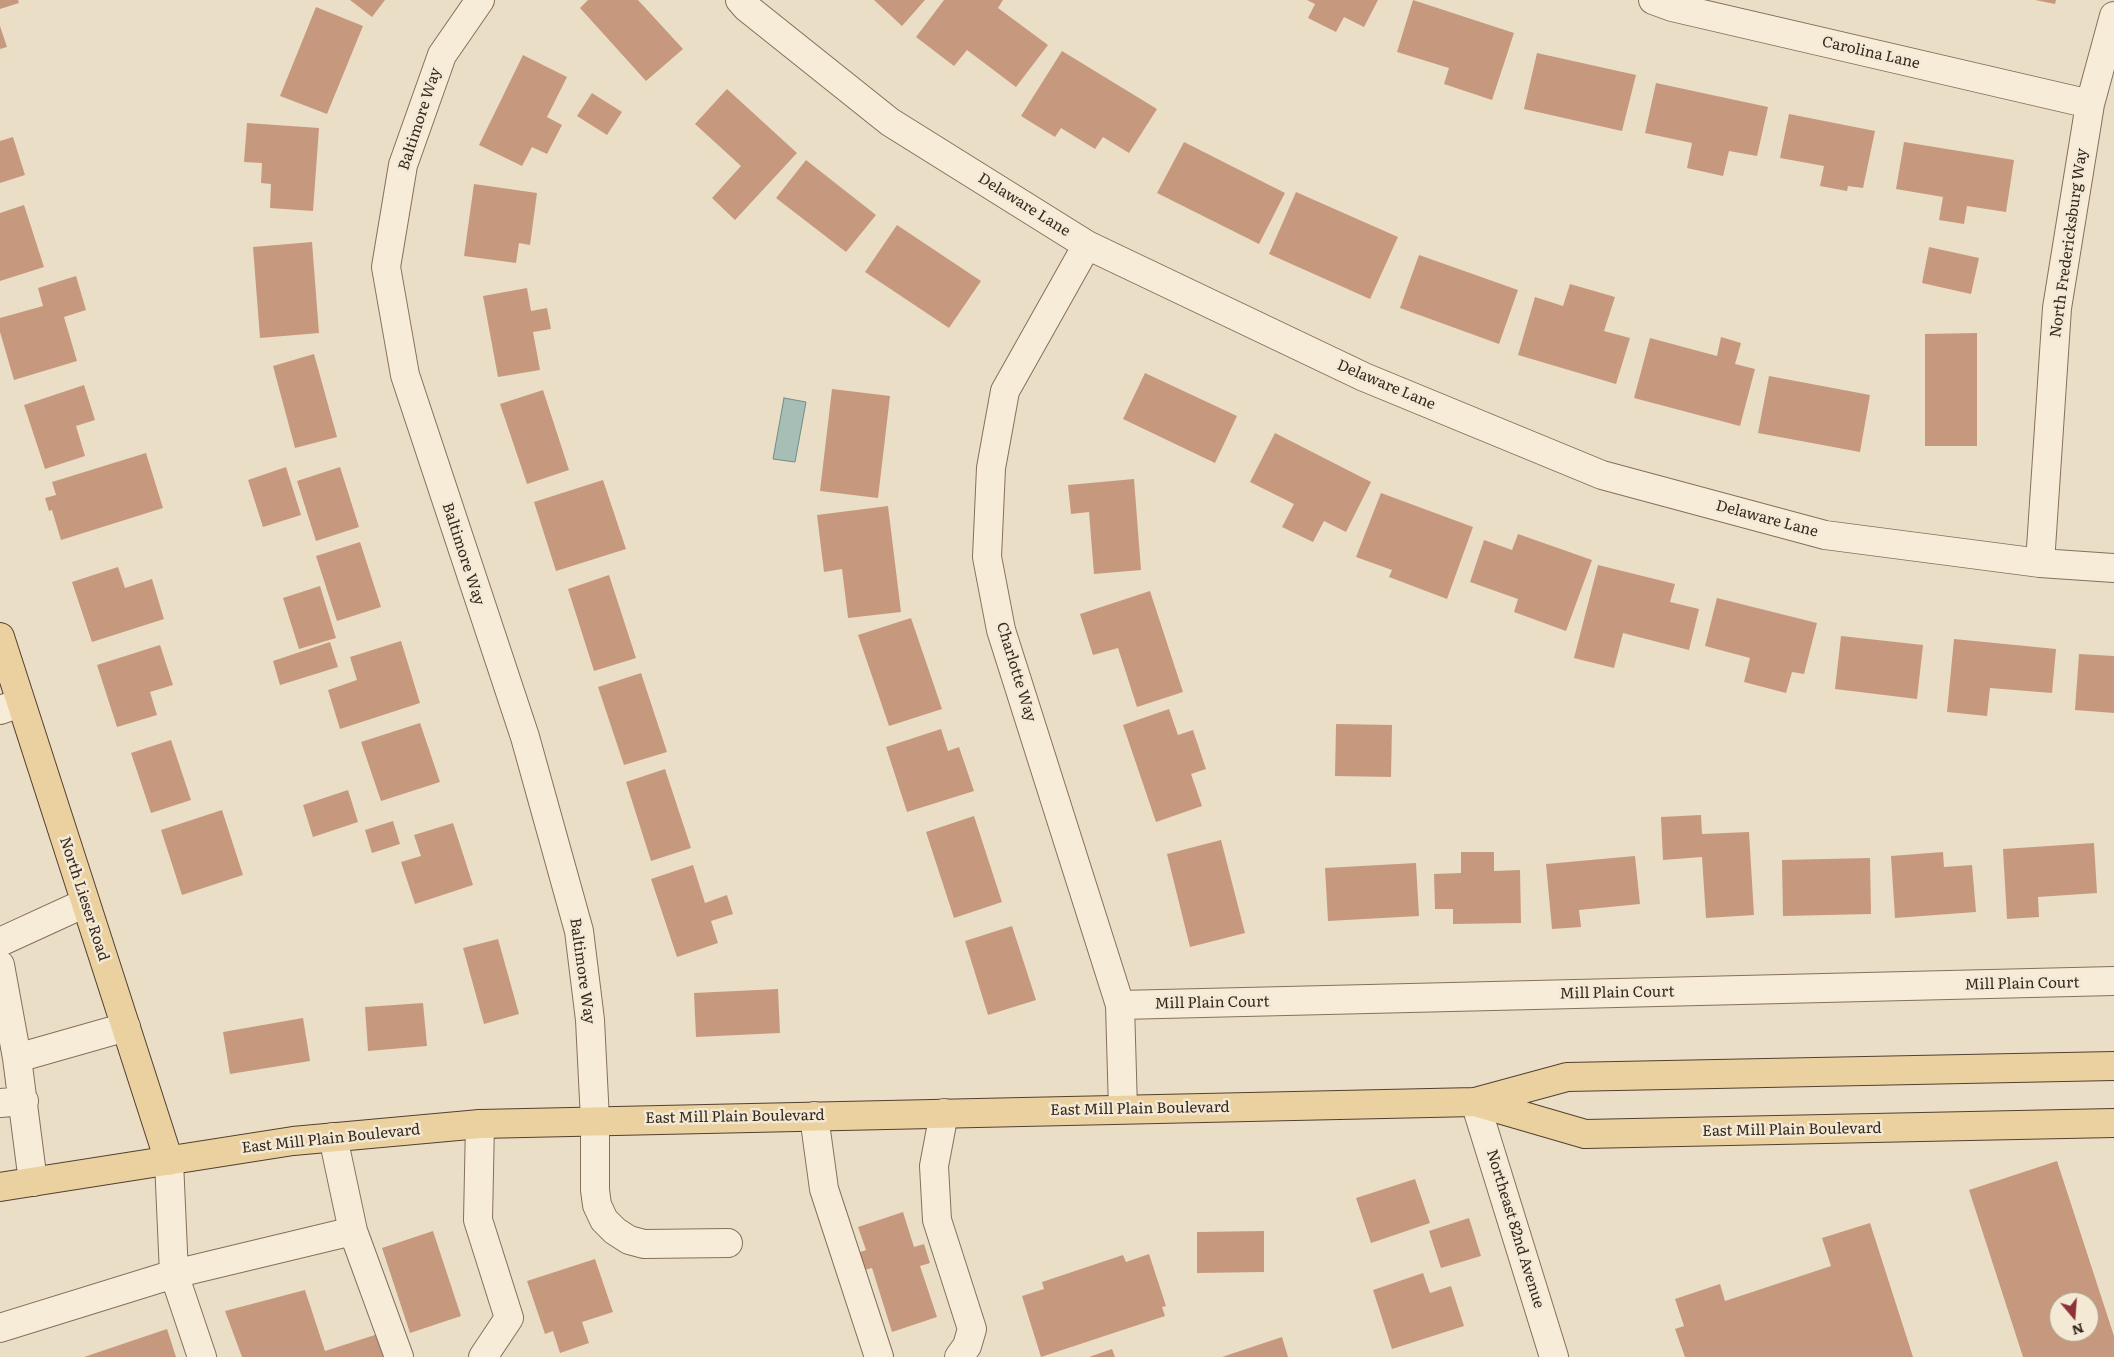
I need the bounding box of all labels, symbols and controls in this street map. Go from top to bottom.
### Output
street label: Carolina Lane [1820,33,1922,73]
street label: Baltimore Way [395,65,445,173]
street label: North Fredericksburg Way [2047,147,2091,339]
street label: Delaware Lane [975,170,1073,240]
street label: Delaware Lane [1334,356,1438,414]
street label: Delaware Lane [1714,497,1820,541]
street label: Baltimore Way [438,500,488,608]
street label: Charlotte Way [992,620,1040,724]
street label: North Lieser Road [55,835,113,963]
street label: Baltimore Way [566,917,598,1025]
street label: Mill Plain Court [1964,974,2080,994]
street label: Mill Plain Court [1559,983,1675,1003]
street label: Mill Plain Court [1154,993,1270,1013]
street label: East Mill Plain Boulevard [1050,1098,1230,1120]
street label: East Mill Plain Boulevard [645,1106,825,1128]
street label: East Mill Plain Boulevard [1702,1119,1882,1141]
street label: East Mill Plain Boulevard [241,1121,421,1157]
street label: Northeast 82nd Avenue [1482,1147,1548,1311]
north arrow [2049,1292,2099,1342]
text: N [2070,1319,2087,1342]

